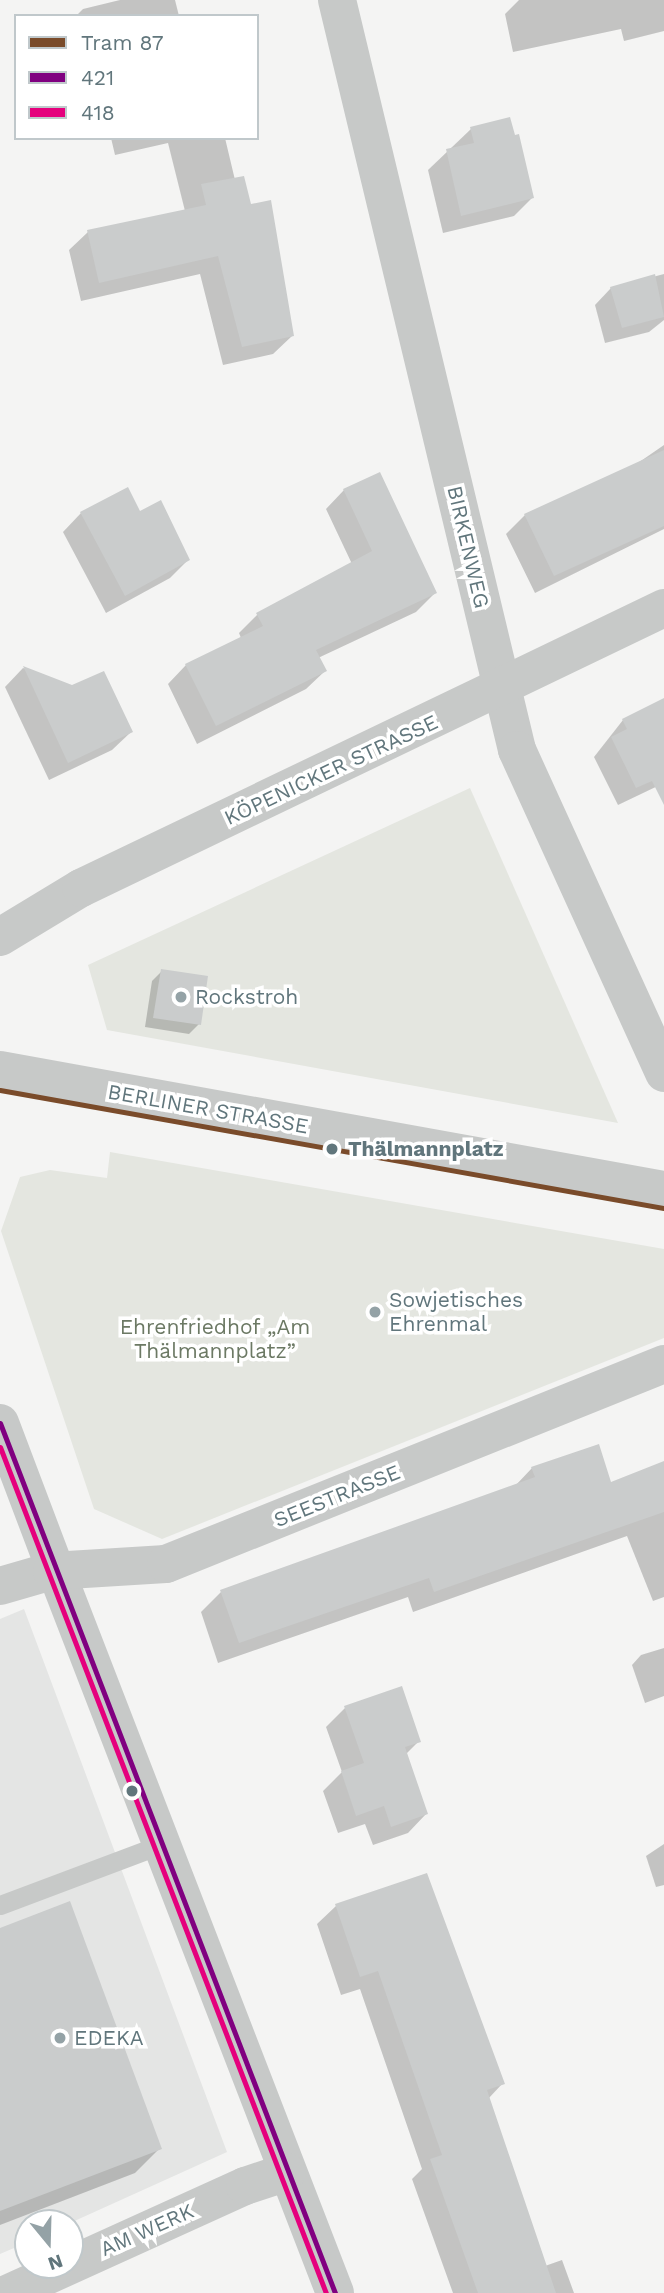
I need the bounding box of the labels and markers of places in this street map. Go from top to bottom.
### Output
place label: Rockstroh [195,984,298,1010]
marker: Rockstroh [173,989,189,1005]
place label: Thälmannplatz [348,1136,504,1162]
marker: Thälmannplatz [322,1139,342,1159]
place label: Sowjetisches Ehrenmal [389,1287,523,1337]
marker: Sowjetisches Ehrenmal [367,1304,383,1320]
unlabelled marker [125,1784,139,1798]
place label: EDEKA [74,2025,144,2051]
marker: EDEKA [52,2030,68,2046]

